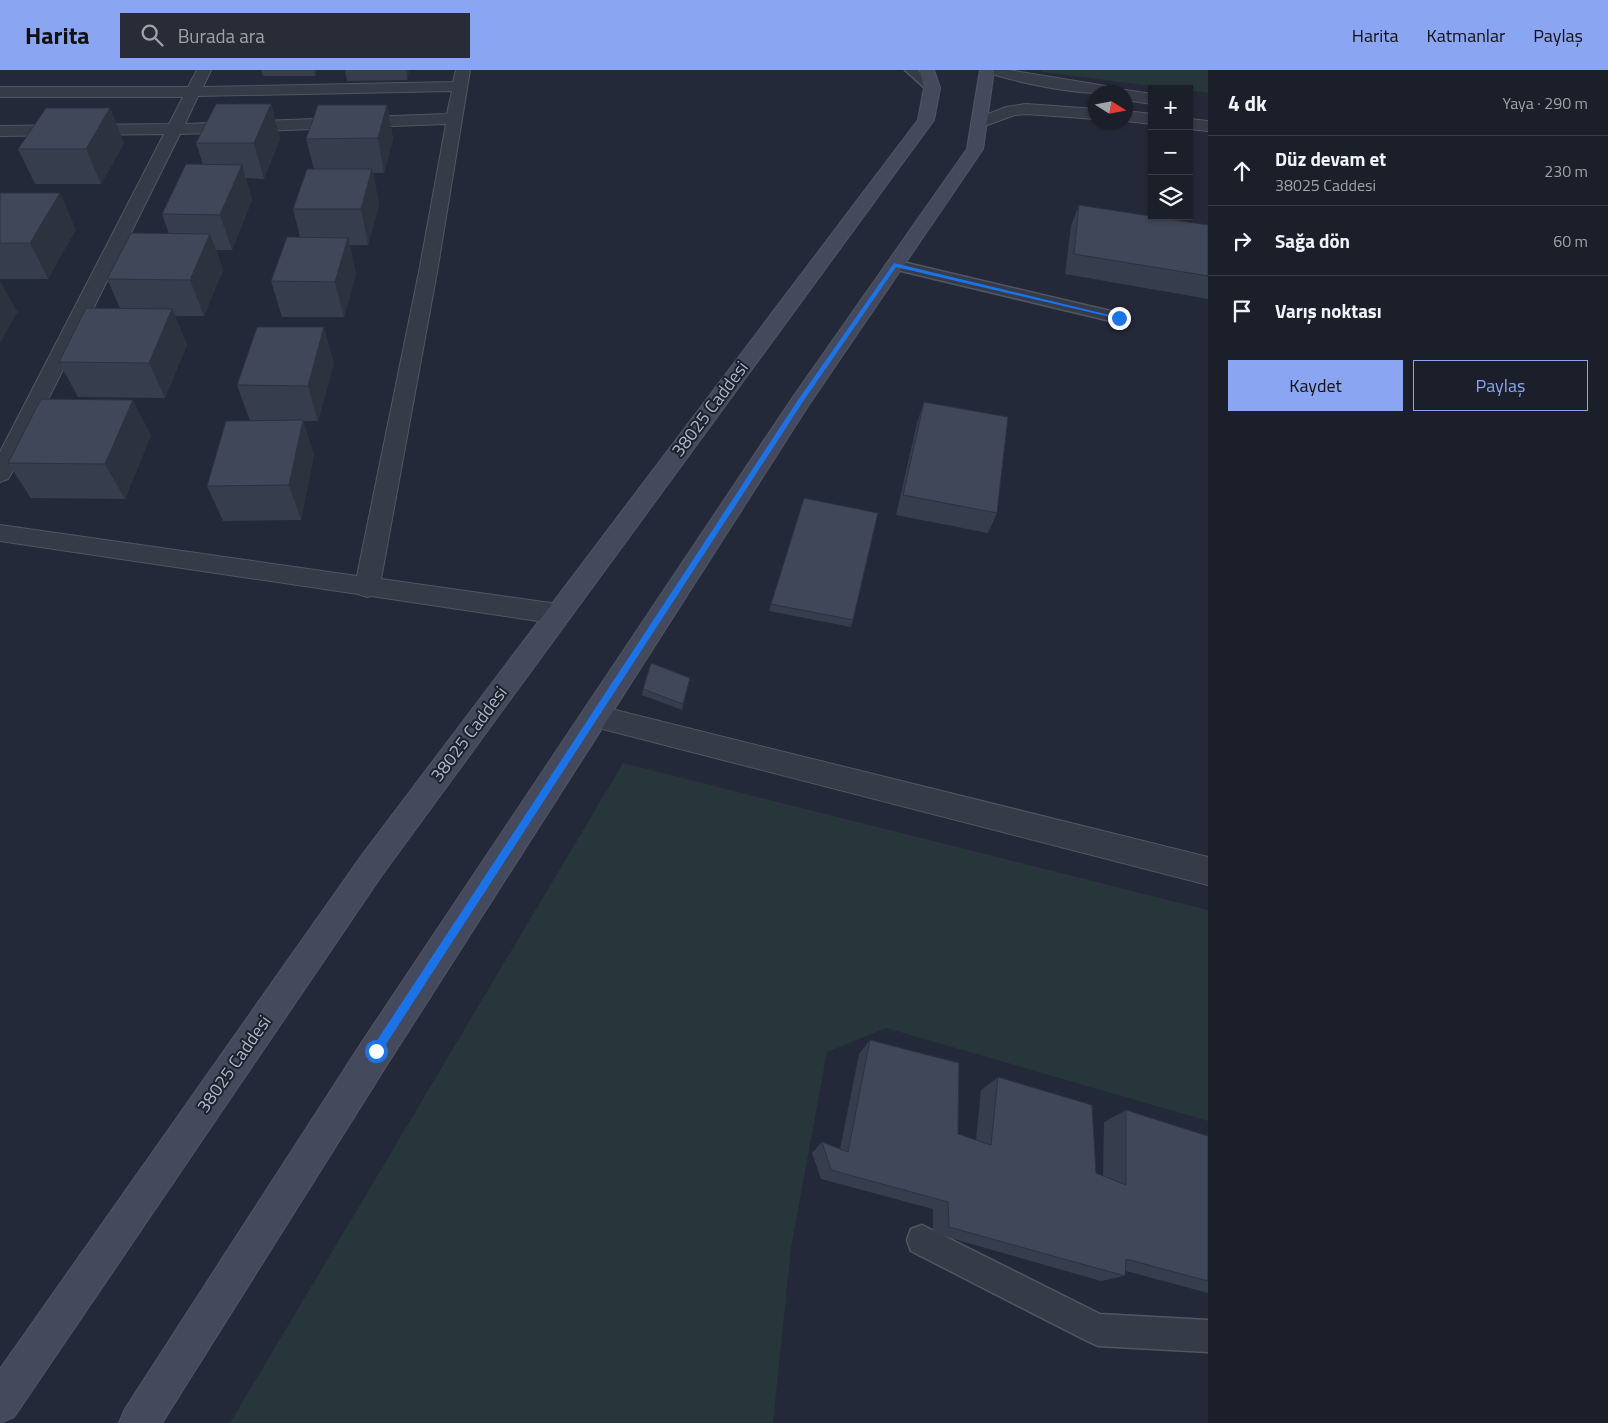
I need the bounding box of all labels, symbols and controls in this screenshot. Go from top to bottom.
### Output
search box [120,13,470,58]
text: Harita [25,17,90,53]
icon: search [138,21,166,49]
text: Burada ara [178,21,265,50]
text: Harita [1352,22,1399,49]
text: Katmanlar [1427,22,1505,49]
text: Paylaş [1533,22,1583,49]
north arrow [1088,85,1133,130]
map controls [1148,85,1193,220]
button: + [1148,85,1193,130]
text: 4 dk [1228,87,1267,119]
text: Yaya · 290 m [1503,91,1588,115]
button: − [1148,130,1193,175]
text: Düz devam et [1275,144,1386,173]
icon: ahead [1228,157,1256,185]
text: 230 m [1544,159,1588,183]
text: 38025 Caddesi [1275,173,1376,197]
button: layers [1148,175,1193,220]
text: Sağa dön [1275,226,1350,255]
icon: right [1228,227,1256,255]
text: 60 m [1553,229,1588,253]
text: Varış noktası [1275,296,1382,325]
icon: arrive [1228,297,1256,325]
route end [1108,307,1131,330]
street label: 38025 Caddesi [665,355,755,462]
button: Kaydet [1228,360,1403,411]
button: Paylaş [1413,360,1588,411]
street label: 38025 Caddesi [424,680,514,787]
street label: 38025 Caddesi [190,1009,277,1118]
route start [365,1040,388,1063]

